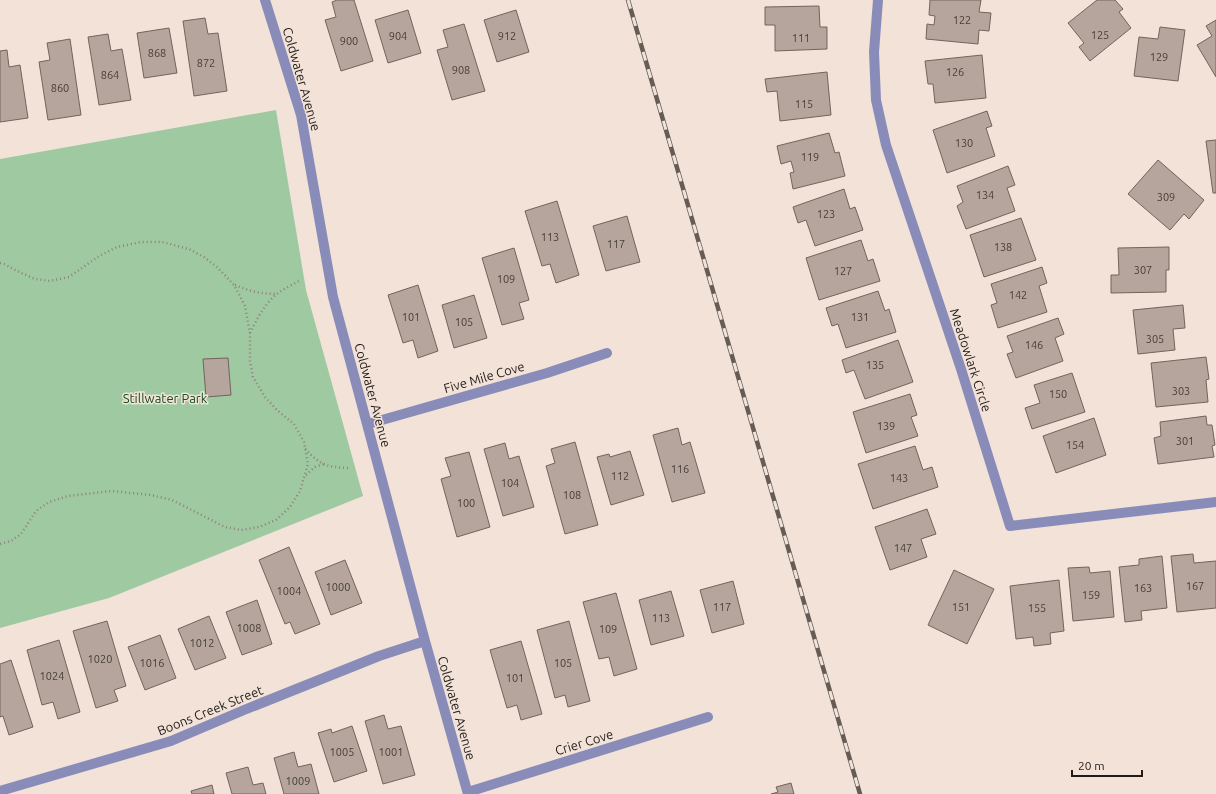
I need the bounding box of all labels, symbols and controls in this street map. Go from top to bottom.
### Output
house number: 122 [953,14,971,26]
street label: Coldwater Avenue [280,26,324,132]
house number: 125 [1091,29,1109,41]
house number: 904 [389,30,407,42]
house number: 912 [498,30,516,42]
house number: 111 [792,32,810,44]
house number: 900 [340,35,358,47]
house number: 868 [148,47,166,59]
house number: 129 [1150,51,1168,63]
house number: 872 [197,57,215,69]
house number: 908 [452,64,470,76]
house number: 126 [946,66,964,78]
house number: 864 [101,69,119,81]
house number: 860 [51,82,69,94]
house number: 115 [795,98,813,110]
house number: 130 [955,137,973,149]
house number: 119 [801,151,819,163]
house number: 134 [976,189,994,201]
house number: 309 [1157,191,1175,203]
house number: 123 [817,208,835,220]
house number: 113 [541,231,559,243]
house number: 117 [607,238,625,250]
house number: 138 [994,241,1012,253]
house number: 307 [1134,264,1152,276]
house number: 127 [834,265,852,277]
house number: 109 [497,273,515,285]
house number: 142 [1009,289,1027,301]
street label: Meadowlark Circle [948,307,994,413]
house number: 101 [402,311,420,323]
house number: 131 [851,311,869,323]
house number: 105 [455,316,473,328]
house number: 305 [1146,333,1164,345]
house number: 146 [1025,339,1043,351]
street label: Coldwater Avenue [352,341,394,449]
street label: Five Mile Cove [442,359,526,395]
house number: 135 [866,359,884,371]
house number: 303 [1172,385,1190,397]
house number: 150 [1049,388,1067,400]
park label: Stillwater Park [123,391,208,405]
house number: 139 [877,420,895,432]
house number: 301 [1176,435,1194,447]
house number: 154 [1066,439,1084,451]
house number: 116 [671,463,689,475]
house number: 112 [611,470,629,482]
house number: 143 [890,472,908,484]
house number: 104 [501,477,519,489]
house number: 108 [563,489,581,501]
house number: 100 [457,497,475,509]
house number: 147 [894,542,912,554]
house number: 167 [1186,580,1204,592]
house number: 1000 [326,581,350,593]
house number: 163 [1134,582,1152,594]
house number: 1004 [277,585,301,597]
house number: 159 [1082,589,1100,601]
house number: 117 [713,601,731,613]
house number: 151 [952,601,970,613]
house number: 155 [1028,602,1046,614]
house number: 113 [652,612,670,624]
house number: 1008 [237,622,261,634]
house number: 109 [599,623,617,635]
house number: 1012 [190,637,214,649]
house number: 1020 [88,653,112,665]
street label: Coldwater Avenue [435,655,479,761]
house number: 1016 [140,657,164,669]
house number: 105 [554,657,572,669]
house number: 1024 [40,670,64,682]
house number: 101 [506,672,524,684]
street label: Boons Creek Street [155,682,265,738]
street label: Crier Cove [553,727,615,757]
house number: 1005 [330,746,354,758]
house number: 1001 [379,746,403,758]
scale bar [1072,752,1142,778]
text: 20 m [1078,759,1105,772]
house number: 1009 [286,775,310,787]

